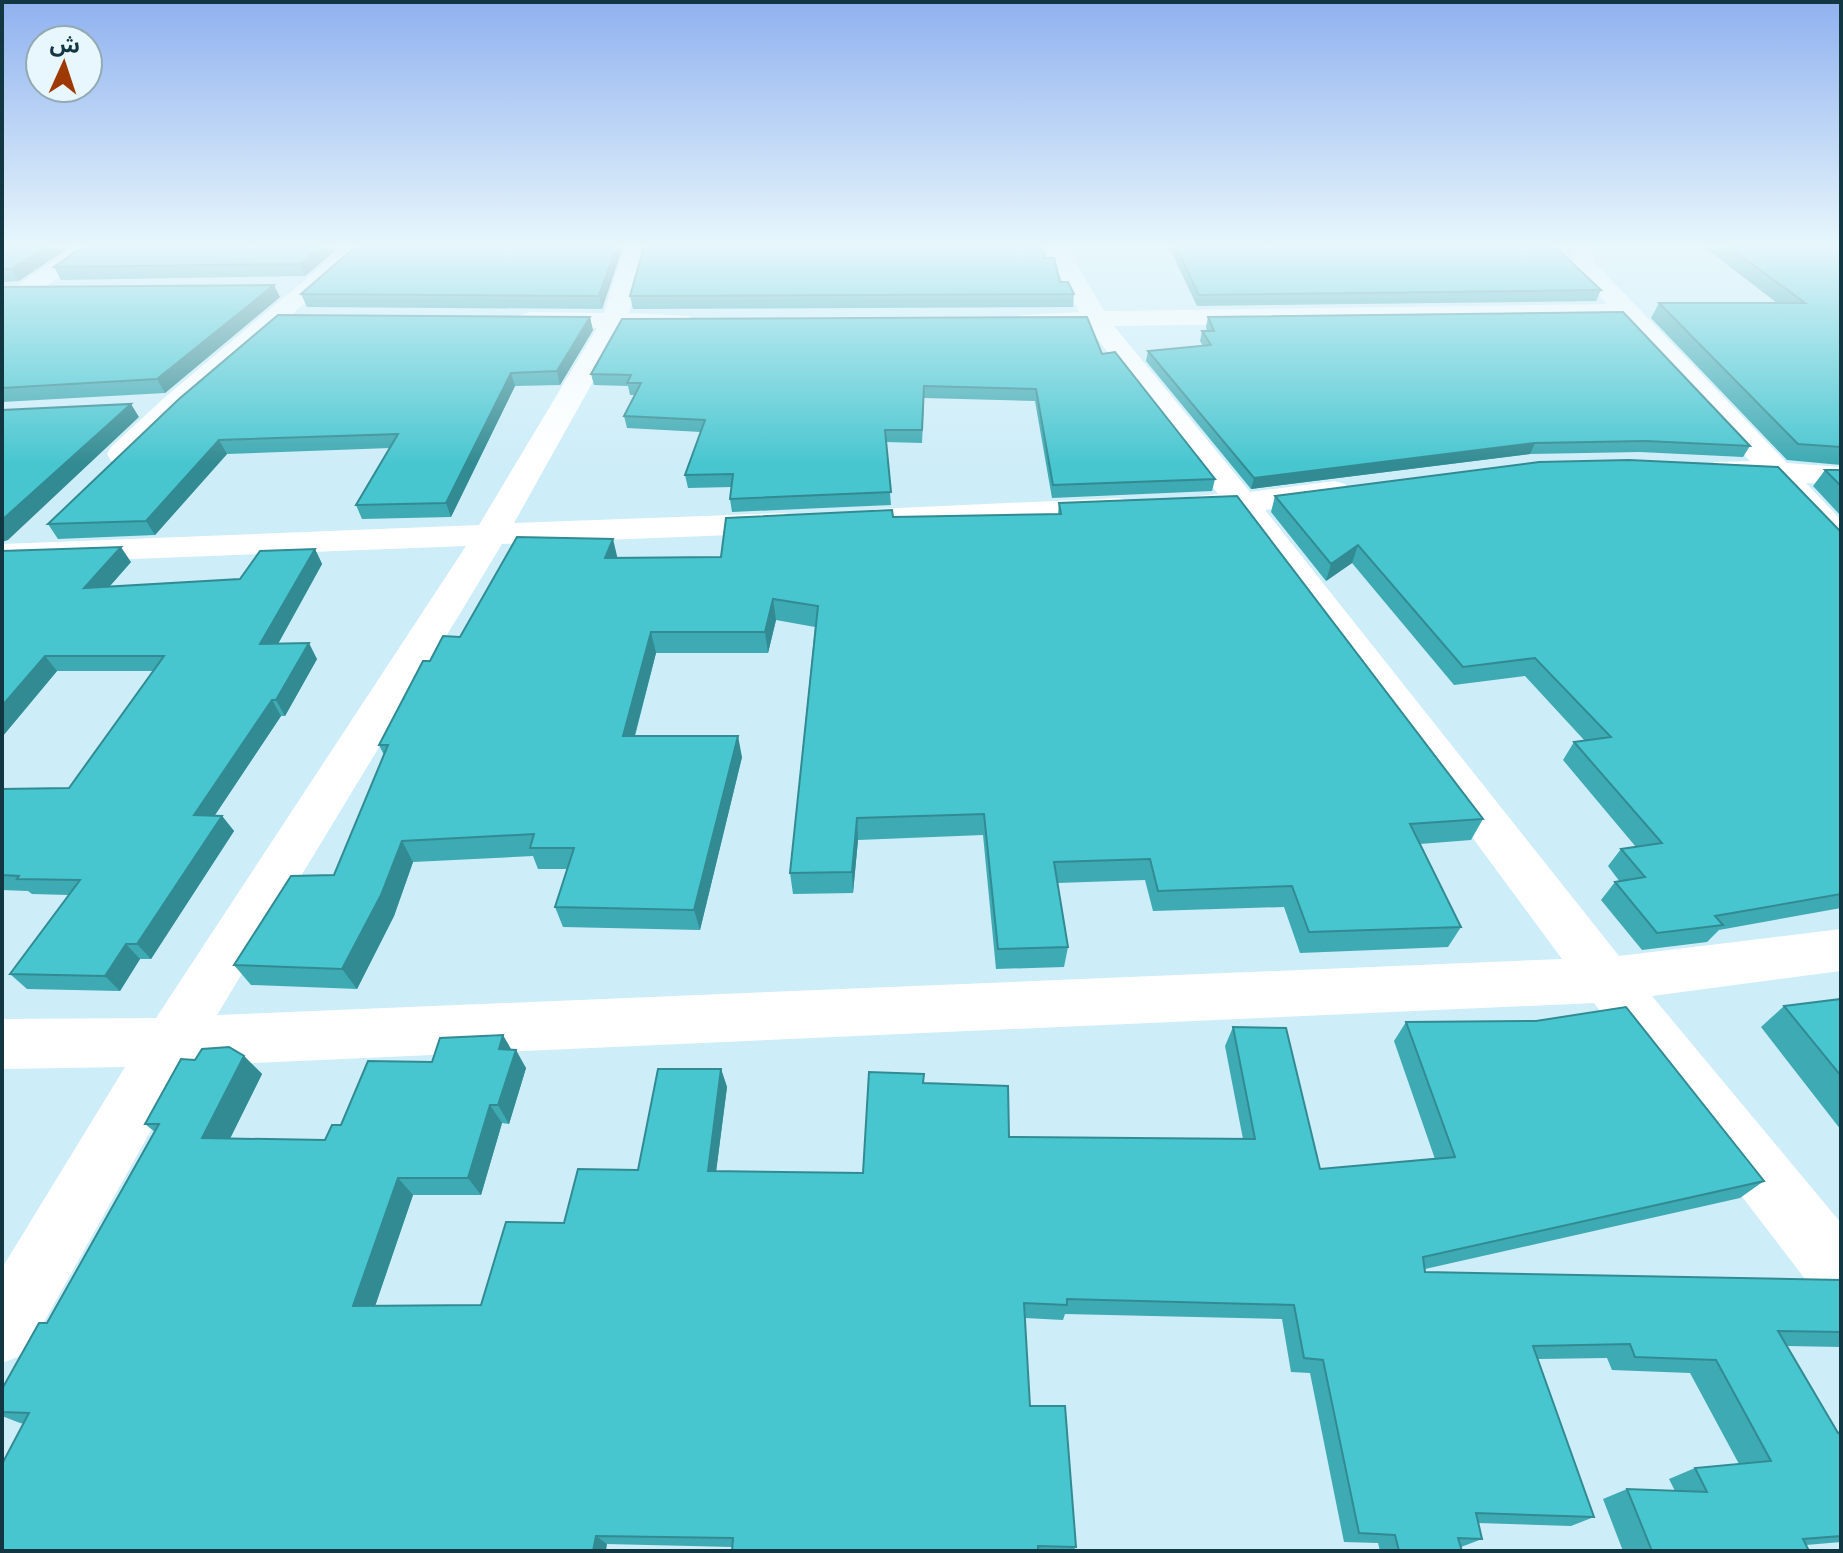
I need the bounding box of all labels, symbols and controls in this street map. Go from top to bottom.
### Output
north arrow [24,24,104,104]
text: ش [49,27,81,59]

